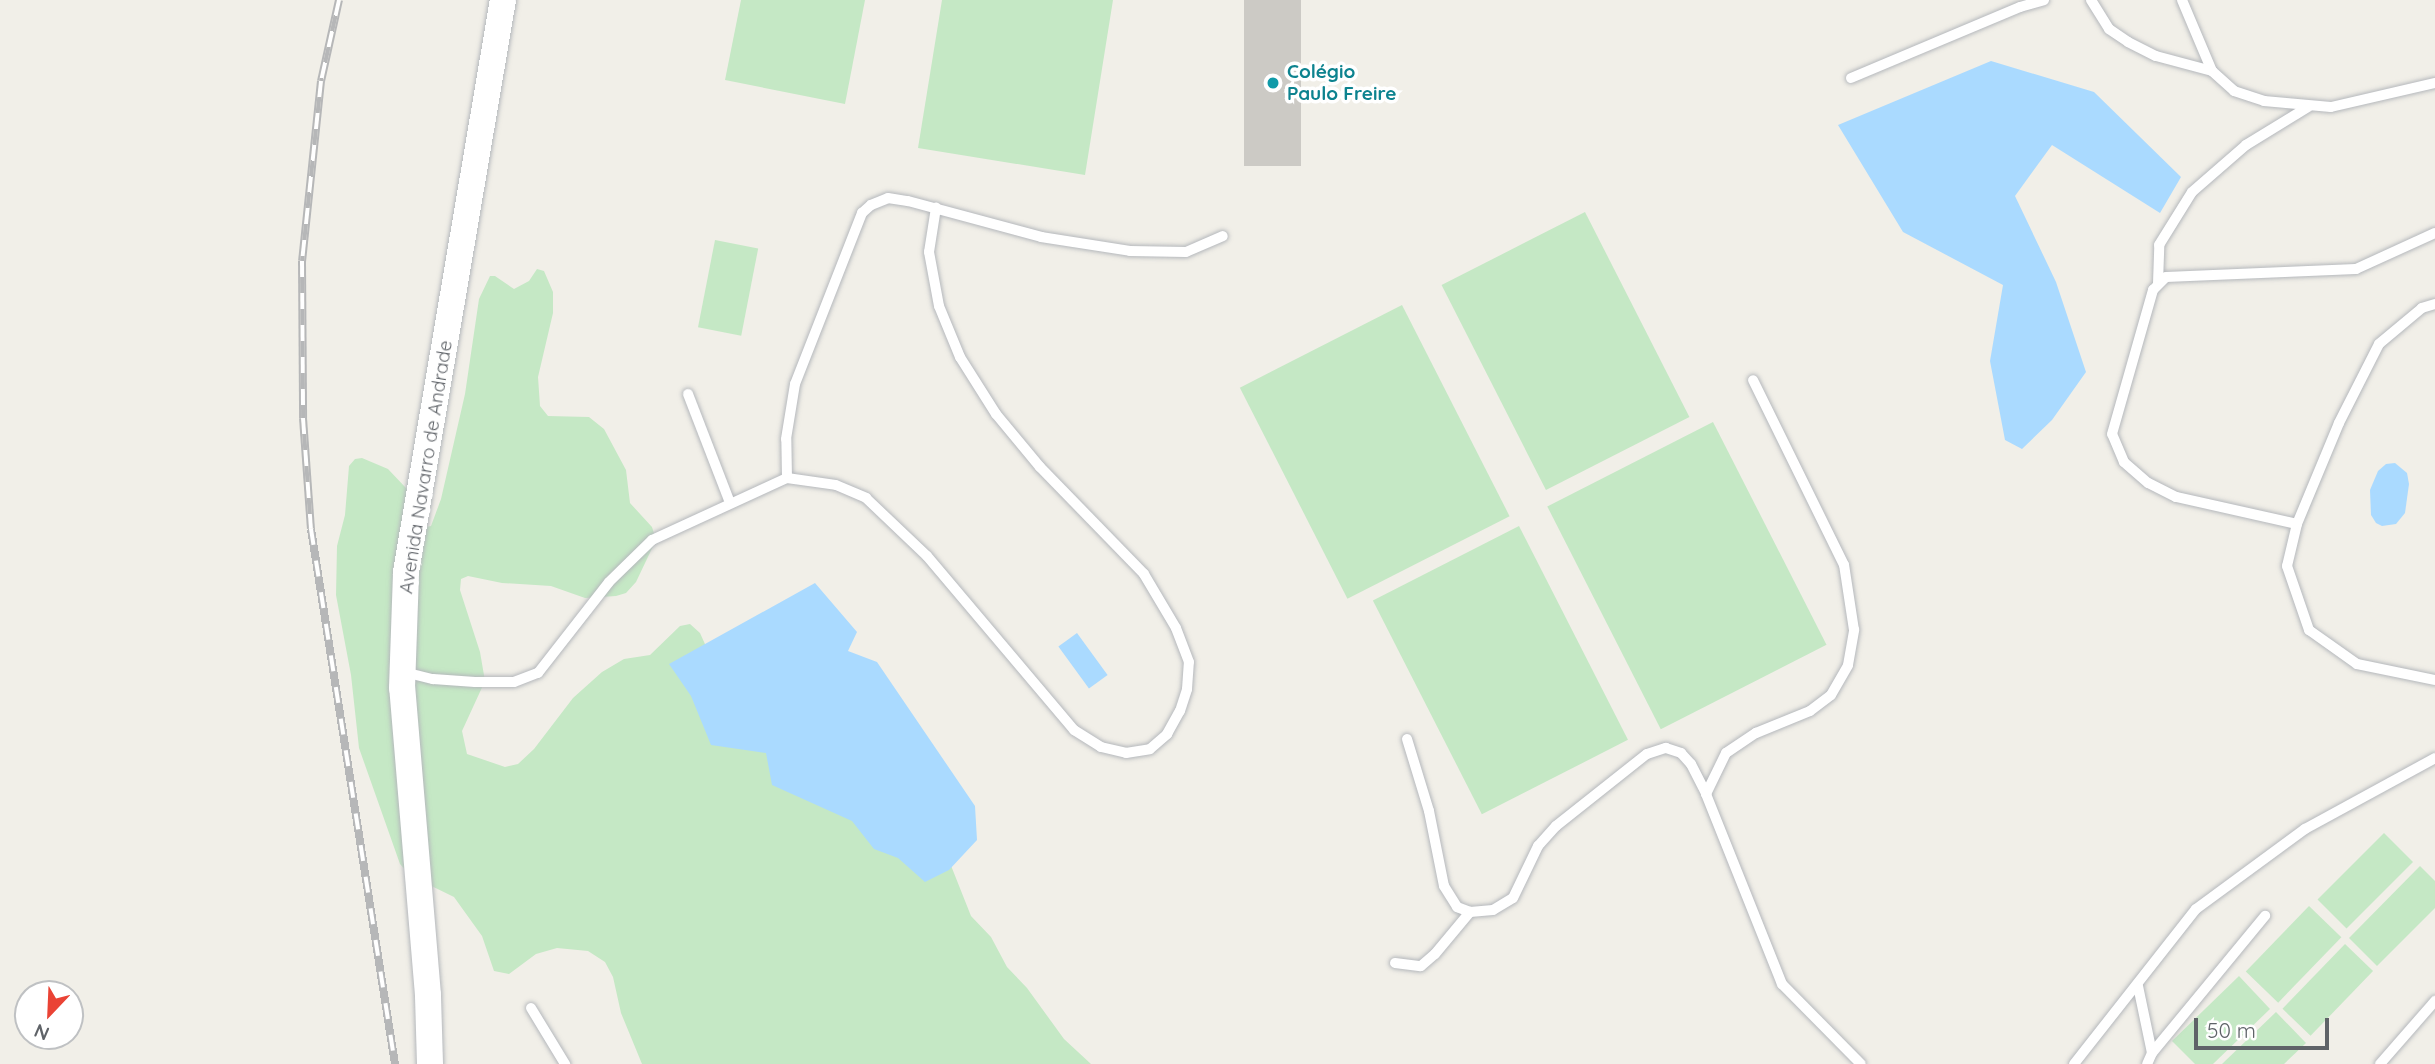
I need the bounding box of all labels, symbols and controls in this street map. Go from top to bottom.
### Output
place label: Colégio Paulo Freire [1287,61,1396,105]
marker: Colégio Paulo Freire [1265,75,1281,91]
street label: Avenida Navarro de Andrade [395,339,457,595]
north arrow [14,980,84,1050]
scale bar [2197,1004,2332,1048]
text: 50 m [2207,1017,2256,1043]
text: N [30,1019,53,1046]

